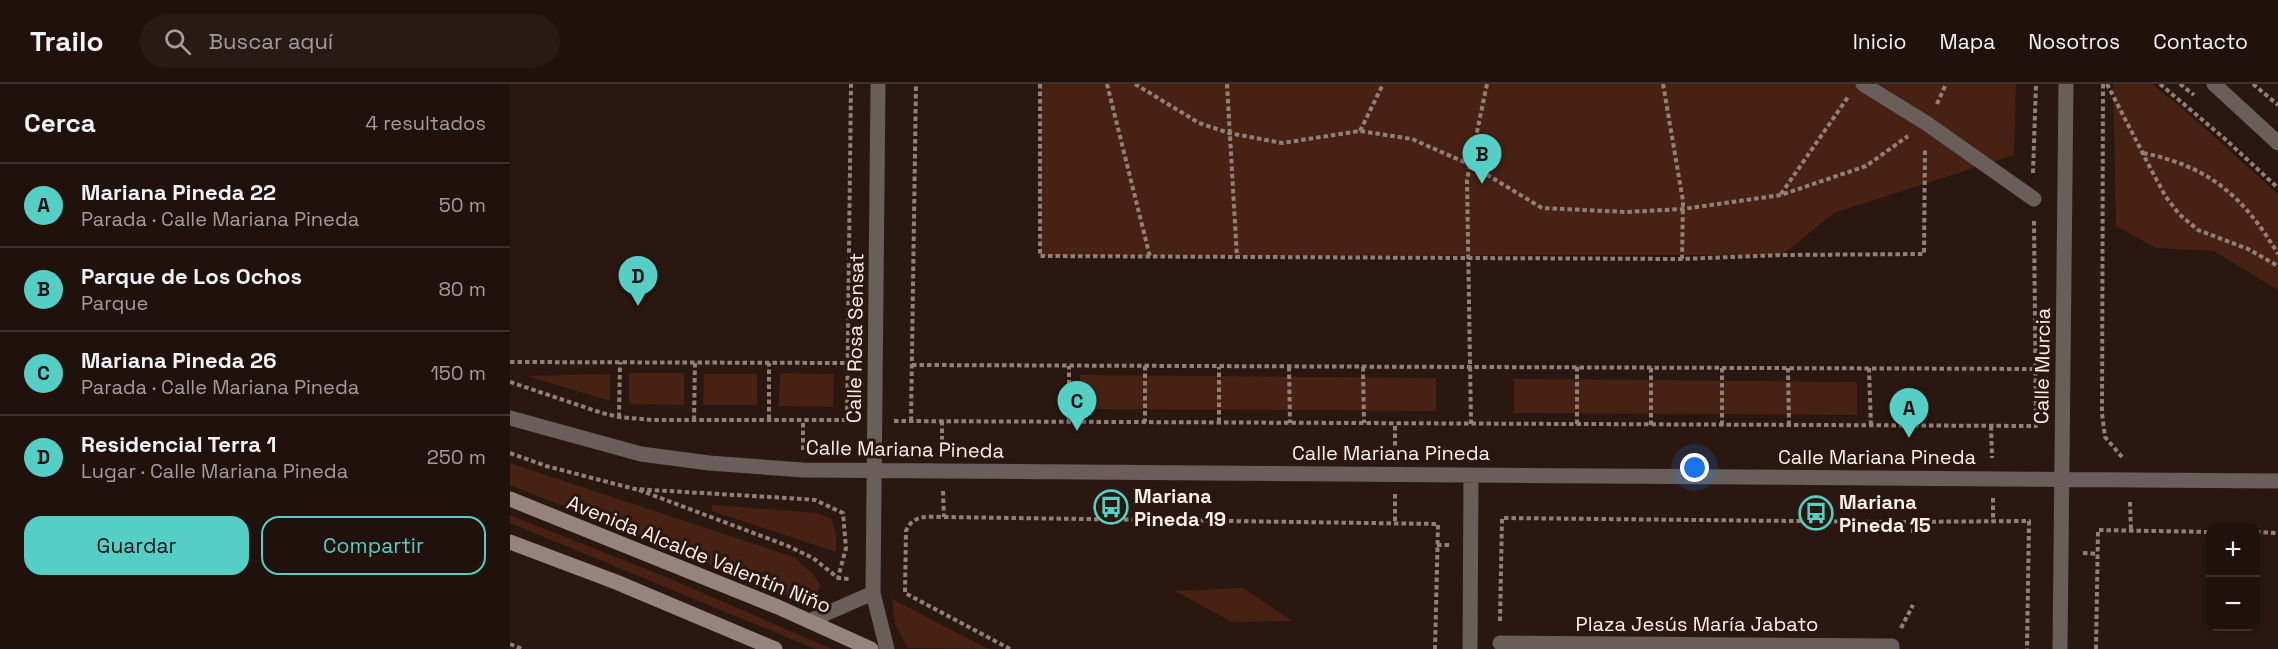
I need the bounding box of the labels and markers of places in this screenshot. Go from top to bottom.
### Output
pin: B [1462,135,1502,184]
pin: D [618,256,658,306]
pin: C [1058,382,1096,431]
pin: A [1890,388,1928,438]
place label: Mariana Pineda 19 [1134,483,1226,532]
bus stop icon: Mariana Pineda 19 [1093,489,1129,525]
place label: Mariana Pineda 15 [1839,489,1931,538]
bus stop icon: Mariana Pineda 15 [1798,495,1834,531]

